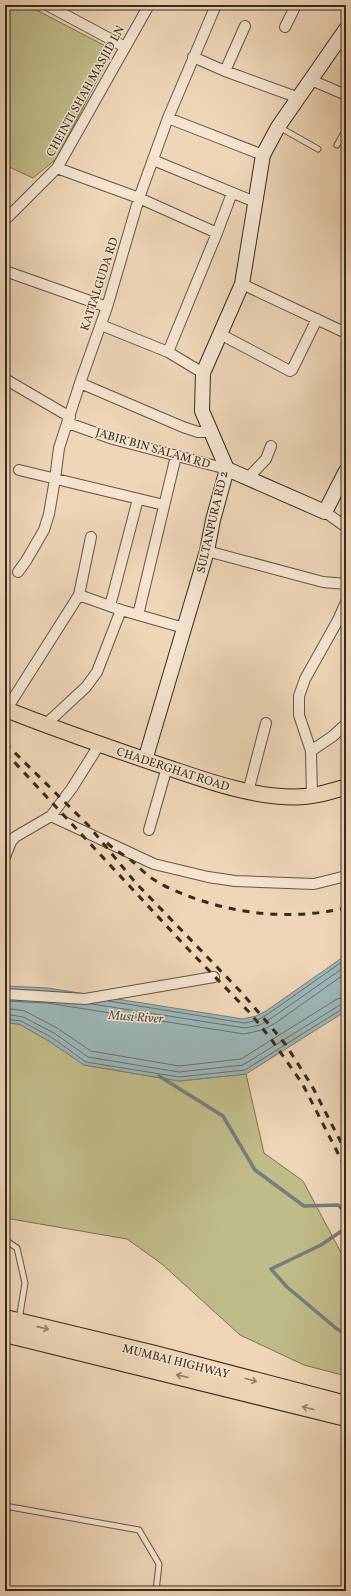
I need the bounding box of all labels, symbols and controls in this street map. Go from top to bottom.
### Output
street label: CHEINTI SHAH MASJID LN [43,23,129,160]
street label: KATTALGUDA RD [77,235,123,333]
street label: JABIR BIN SALAM RD [94,425,212,473]
street label: SULTANPURA RD 2 [193,470,233,575]
street label: CHADERGHAT ROAD [114,744,231,796]
water label: Musi River [107,1007,164,1029]
one-way arrow [36,1325,49,1333]
street label: MUMBAI HIGHWAY [121,1341,231,1383]
one-way arrow [176,1372,189,1379]
one-way arrow [244,1377,257,1384]
one-way arrow [302,1403,315,1411]

